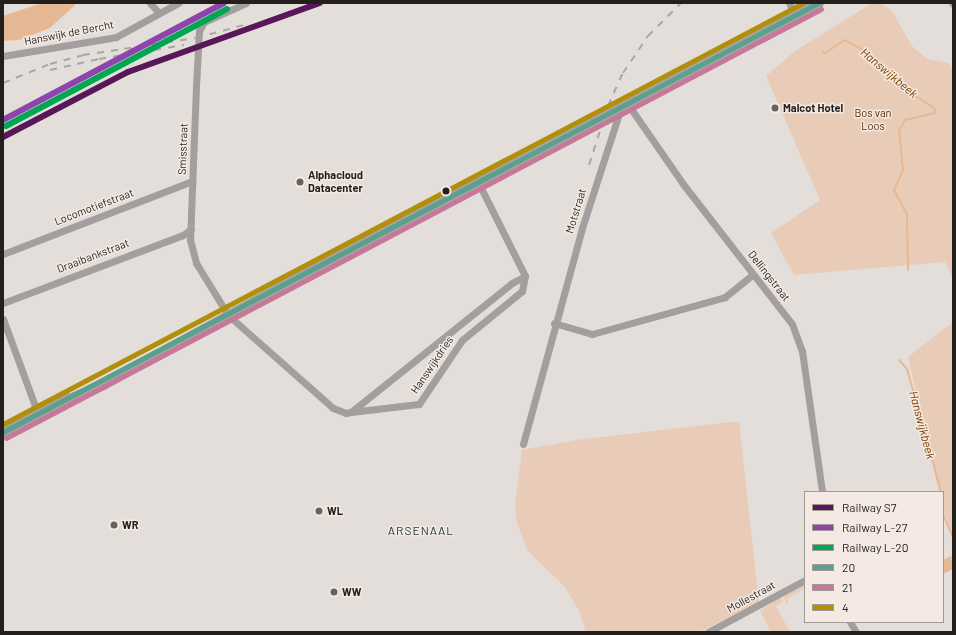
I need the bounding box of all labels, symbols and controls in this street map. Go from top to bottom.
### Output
street label: Hanswijk de Bercht [23,18,115,48]
water label: Hanswijkbeek [858,45,920,101]
place label: Malcot Hotel [783,101,843,115]
marker: Malcot Hotel [770,103,780,113]
park label: Bos van Loos [854,107,892,133]
street label: Smisstraat [175,123,191,175]
place label: Alphacloud Datacenter [308,169,363,195]
marker: Alphacloud Datacenter [295,177,305,187]
street label: Locomotiefstraat [53,186,135,228]
unlabelled marker [441,186,451,196]
street label: Motstraat [563,187,589,235]
street label: Draaibankstraat [55,236,131,276]
street label: Dellingstraat [745,248,793,304]
street label: Hanswijkdries [408,334,456,396]
water label: Hanswijkbeek [906,389,938,461]
legend [804,491,944,623]
text: Railway S7 [842,500,897,514]
place label: WL [327,504,343,518]
marker: WL [314,506,324,516]
place label: WR [122,518,138,532]
marker: WR [109,520,119,530]
text: Railway L-27 [842,520,907,534]
district label: ARSENAAL [388,524,454,538]
text: Railway L-20 [842,540,909,554]
text: 20 [842,560,855,574]
street label: Mollestraat [725,578,777,616]
text: 21 [842,580,852,594]
place label: WW [342,585,361,599]
marker: WW [329,587,339,597]
text: 4 [842,600,849,614]

